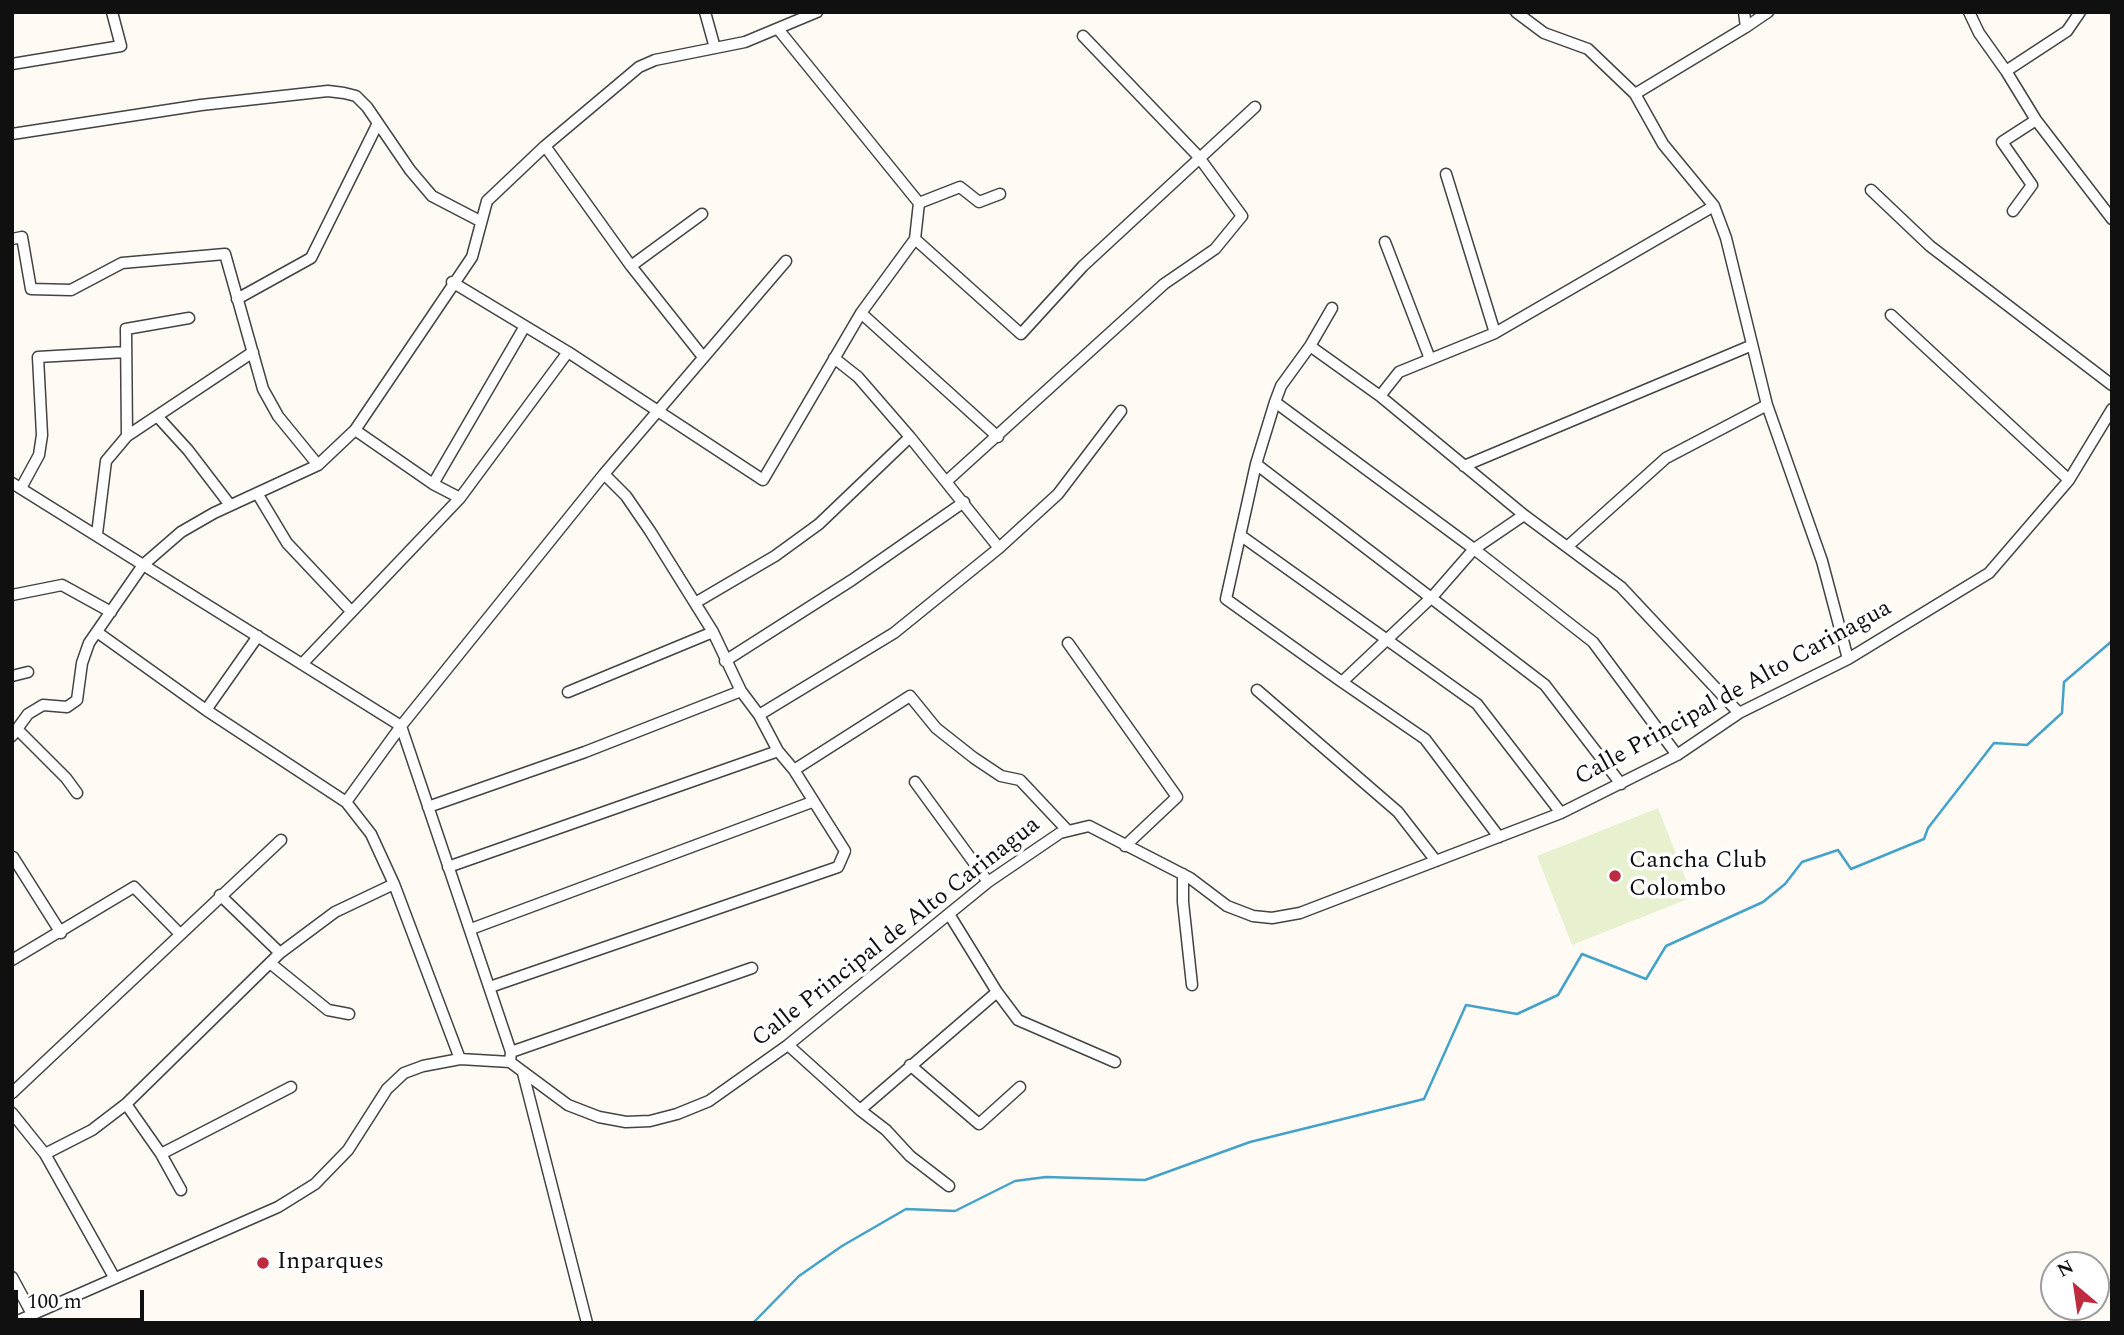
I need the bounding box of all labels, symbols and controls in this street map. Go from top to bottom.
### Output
street label: Calle Principal de Alto Carinagua [1571,595,1897,793]
street label: Calle Principal de Alto Carinagua [747,812,1047,1054]
place label: Cancha Club Colombo [1629,848,1767,904]
marker: Cancha Club Colombo [1607,868,1623,884]
place label: Inparques [277,1249,384,1277]
north arrow [2040,1251,2110,1321]
text: N [2052,1253,2079,1285]
marker: Inparques [255,1255,271,1271]
scale bar [18,1276,147,1320]
text: 100 m [27,1286,82,1318]

